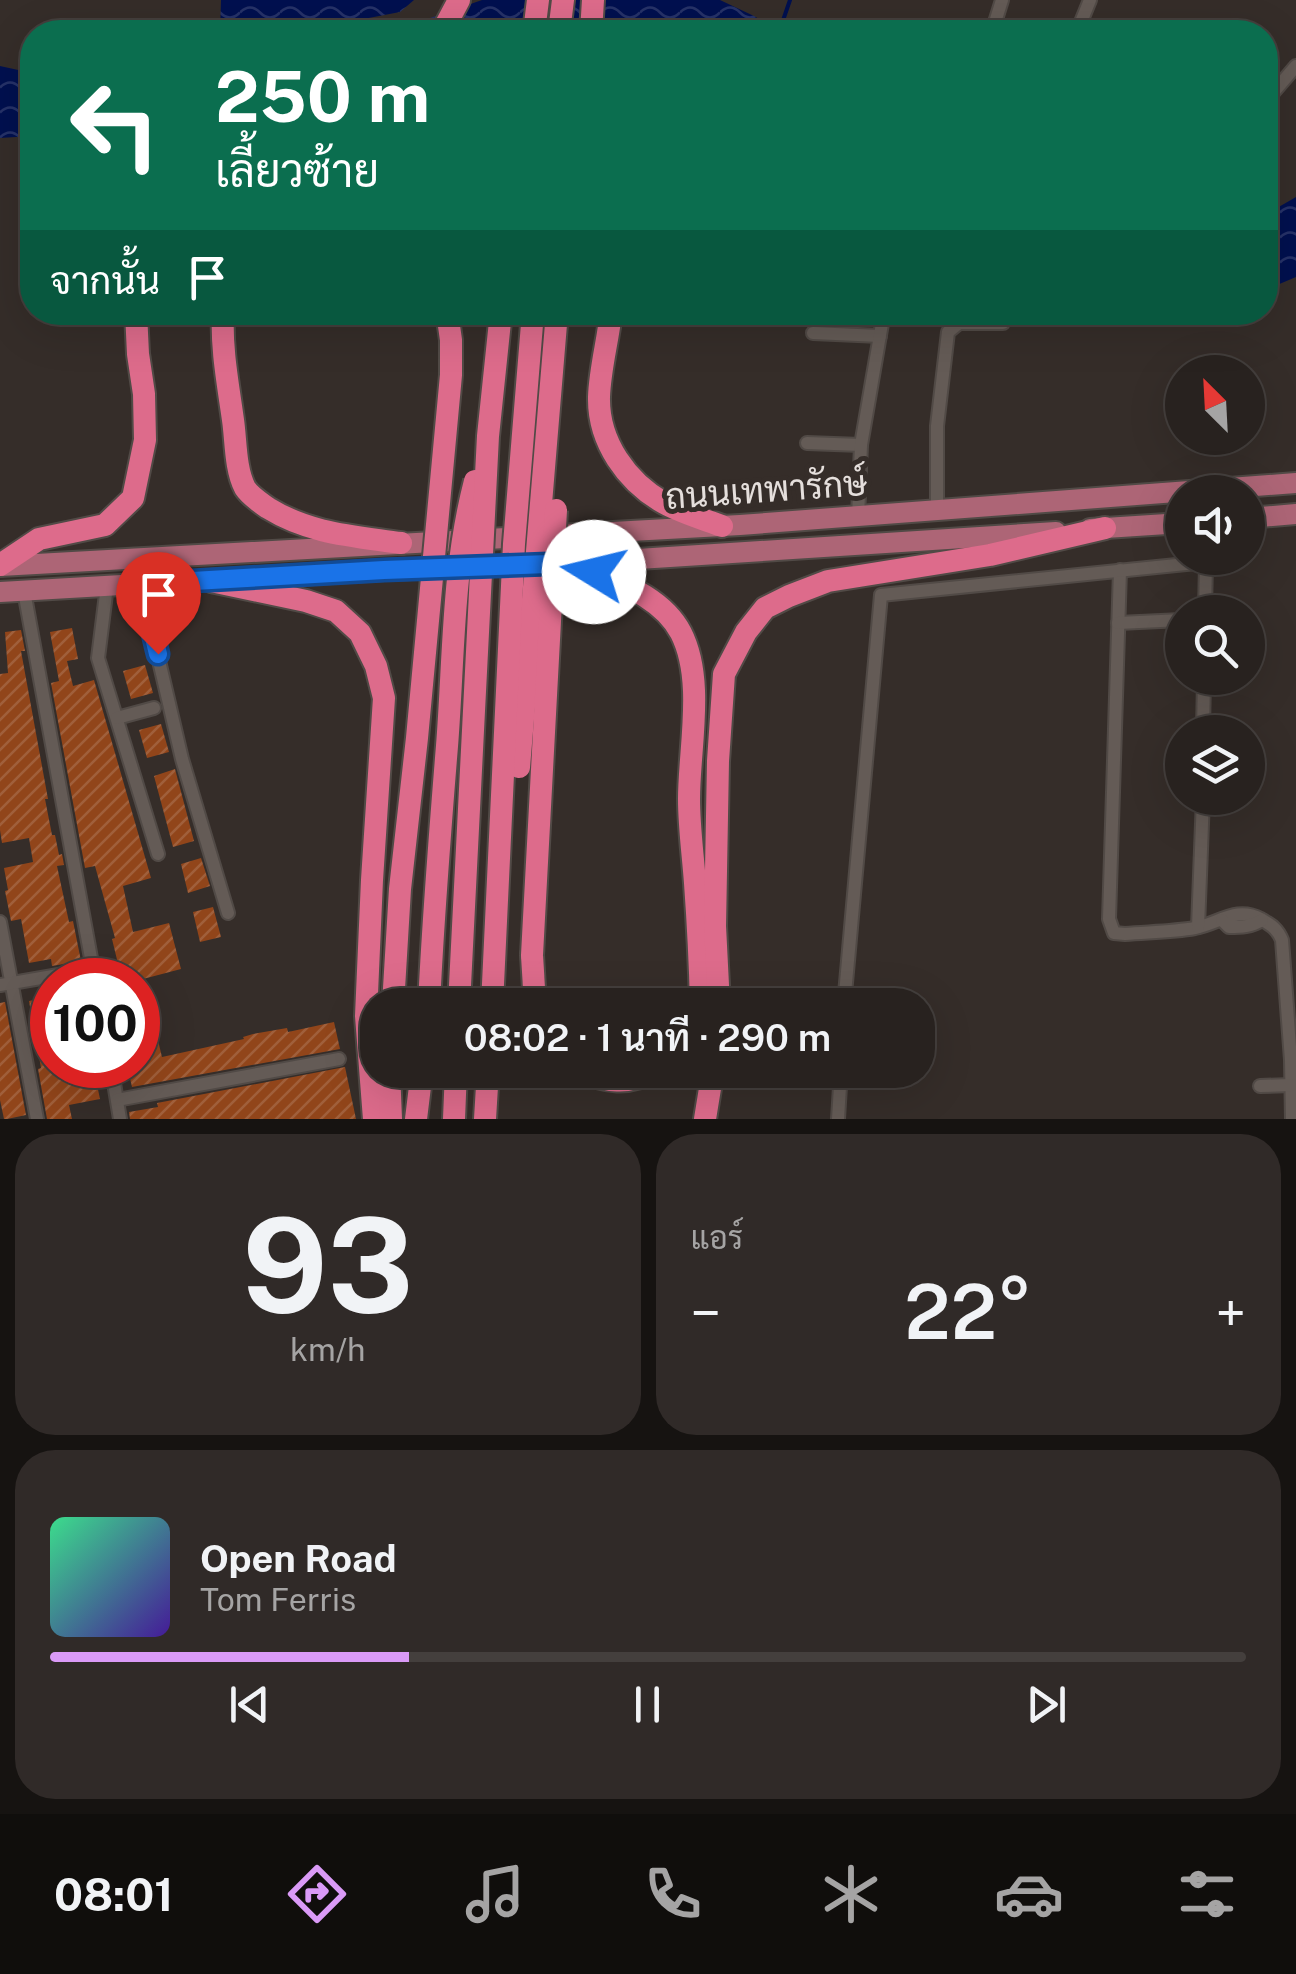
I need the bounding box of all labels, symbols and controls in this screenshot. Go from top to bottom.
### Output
text: 250 m [215,55,430,138]
icon: left [50,60,180,190]
text: เลี้ยวซ้าย [215,144,379,197]
icon: arrive [180,250,235,305]
text: จากนั้น [50,258,160,303]
north arrow [1165,355,1265,455]
map controls [1165,355,1265,815]
street label: ถนนเทพารักษ์ [664,460,869,517]
button: sound [1165,475,1265,575]
position arrow [542,520,646,624]
pin [116,552,201,655]
icon: arrive [131,567,186,622]
button: search [1165,595,1265,695]
button: layers [1165,715,1265,815]
speed limit sign: 100 [30,958,160,1088]
text: 08:02 · 1 นาที · 290 m [464,1015,831,1060]
text: 93 [242,1190,414,1342]
text: แอร์ [691,1219,743,1256]
text: 22° [904,1268,1032,1356]
text: − [691,1281,721,1345]
text: + [1216,1281,1246,1345]
text: km/h [290,1331,365,1368]
text: Open Road [200,1536,397,1581]
text: Tom Ferris [200,1581,356,1618]
icon: previous [222,1677,277,1732]
icon: pause [620,1677,675,1732]
icon: next [1019,1677,1074,1732]
icon: directions [282,1859,352,1929]
icon: music [460,1859,530,1929]
icon: phone [638,1859,708,1929]
icon: climate [816,1859,886,1929]
icon: car [994,1859,1064,1929]
icon: filters [1172,1859,1242,1929]
text: 08:01 [54,1868,173,1921]

